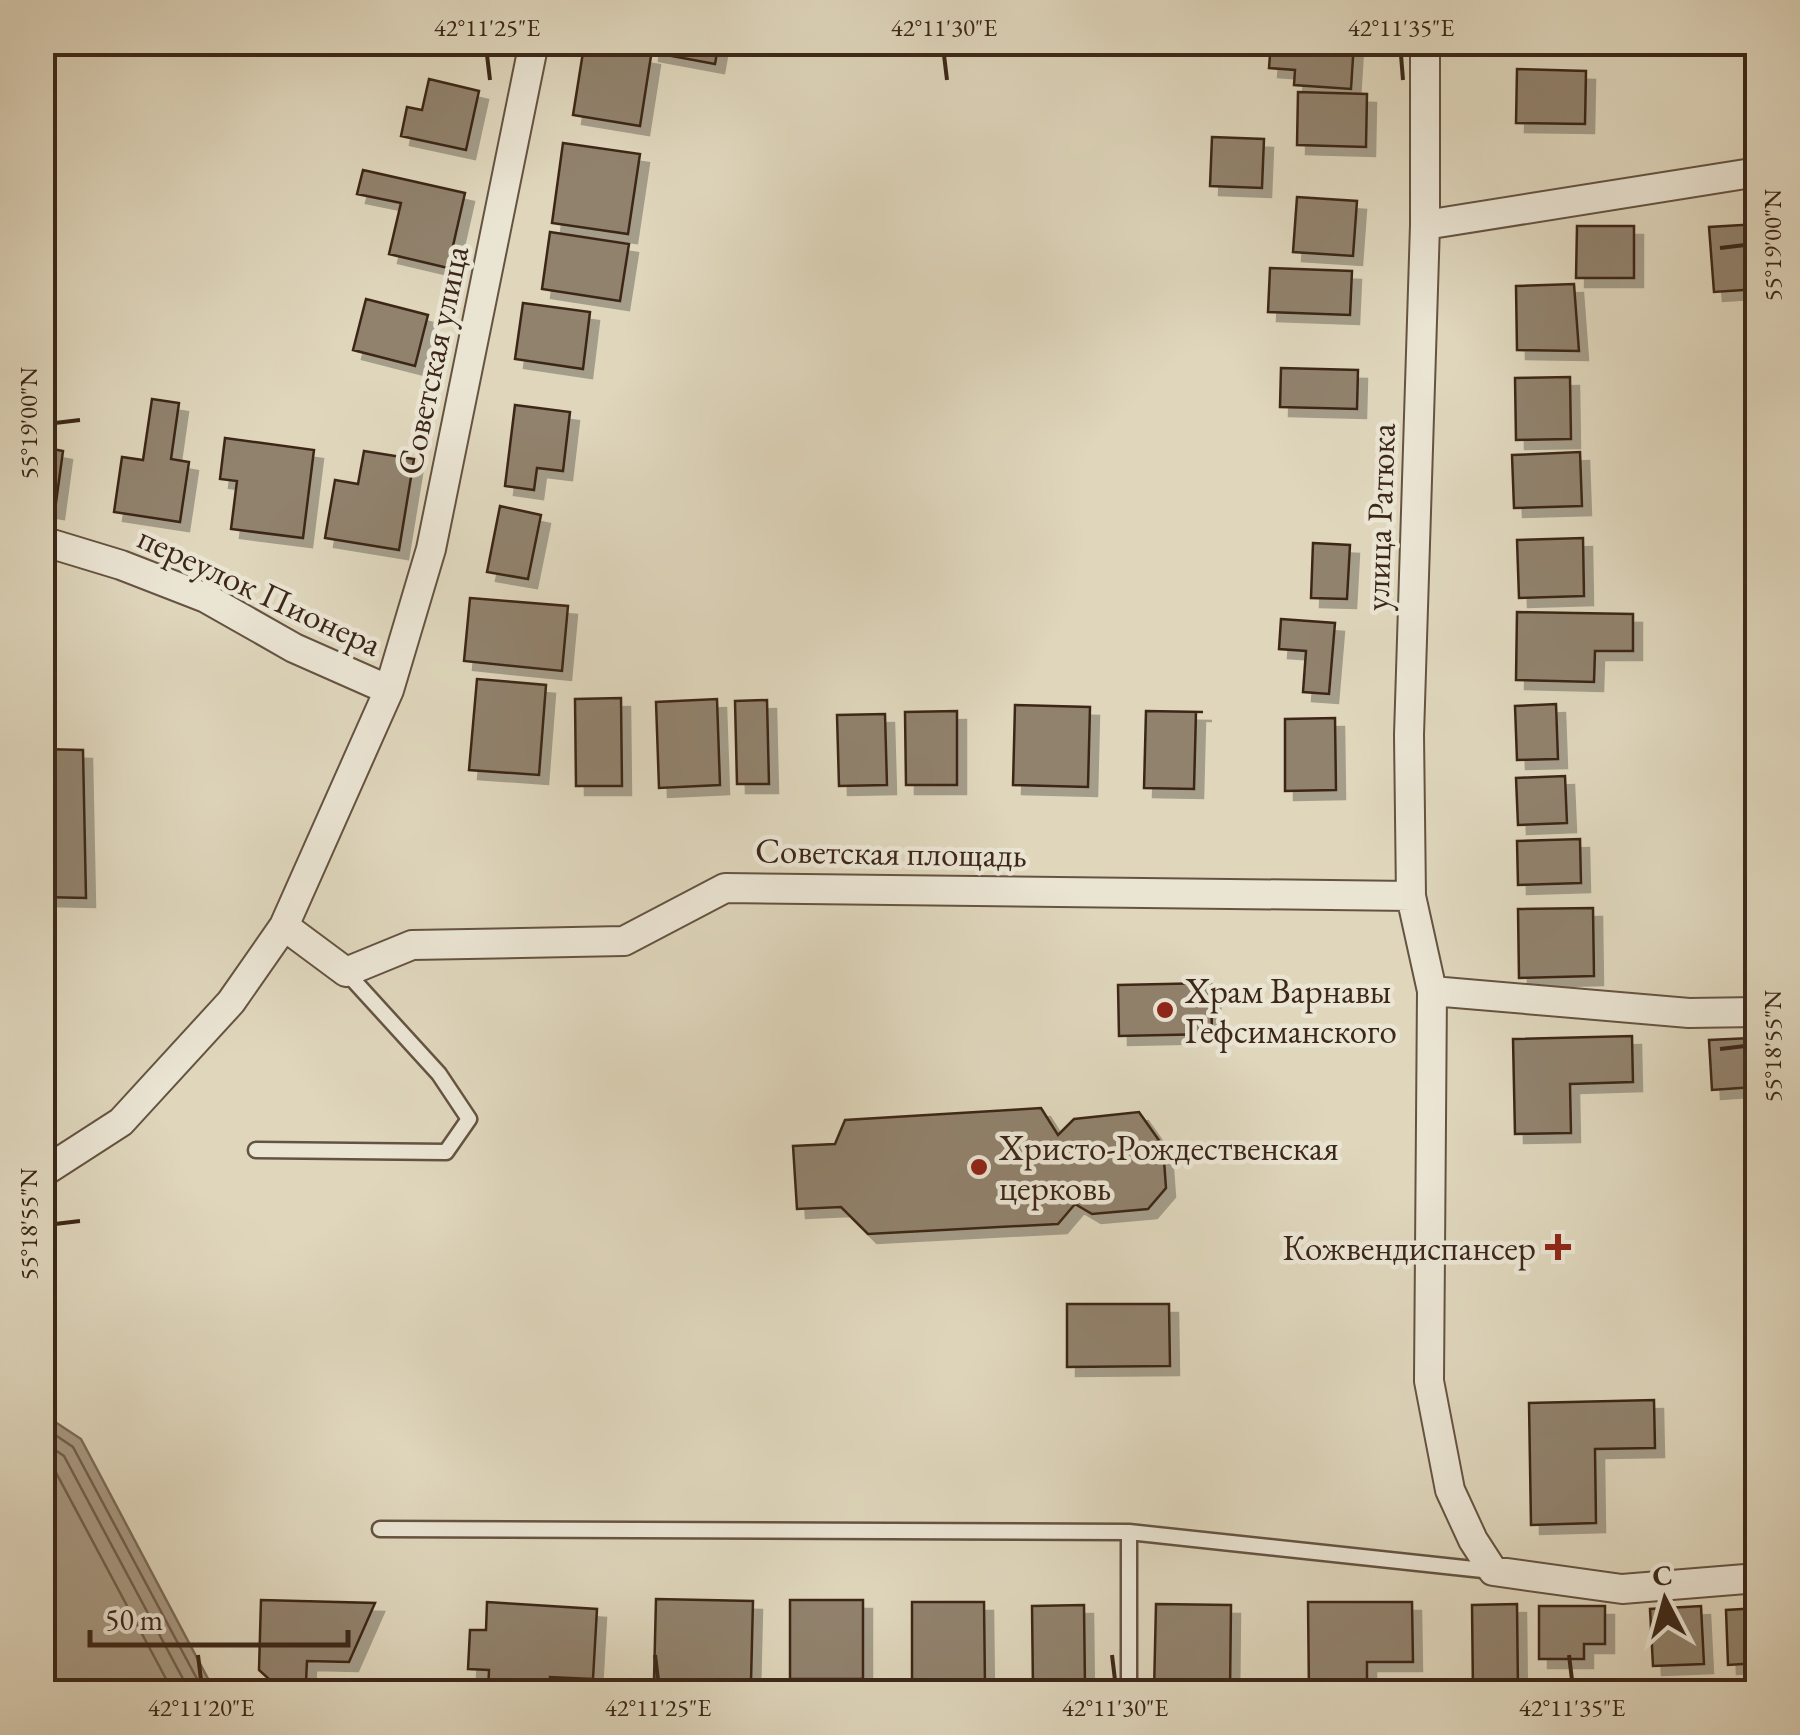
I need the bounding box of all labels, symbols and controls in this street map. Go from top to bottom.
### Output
text: 42°11'25"E [434,11,540,43]
text: 42°11'30"E [891,11,997,43]
text: 42°11'35"E [1348,11,1454,43]
text: 55°19'00"N [1756,189,1788,301]
street label: Советская улица [386,241,479,479]
text: 55°19'00"N [12,367,44,479]
street label: улица Ратюка [1353,422,1406,612]
street label: переулок Пионера [131,514,389,667]
street label: Советская площадь [755,827,1027,877]
place label: Храм Варнавы Гефсиманского [1184,968,1397,1053]
text: 55°18'55"N [1756,990,1788,1102]
marker: Храм Варнавы Гефсиманского [1154,999,1176,1021]
place label: Христо-Рождественская церковь [998,1125,1339,1211]
marker: Христо-Рождественская церковь [968,1156,990,1178]
text: 55°18'55"N [12,1168,44,1280]
place label: Кожвендиспансер [1283,1225,1536,1271]
marker: Кожвендиспансер [1545,1234,1571,1260]
north arrow [1615,1550,1715,1650]
text: С [1651,1556,1674,1594]
scale bar [90,1585,348,1647]
text: 50 m [105,1600,163,1639]
text: 42°11'20"E [148,1691,254,1723]
text: 42°11'25"E [605,1691,711,1723]
text: 42°11'30"E [1062,1691,1168,1723]
text: 42°11'35"E [1519,1691,1625,1723]

